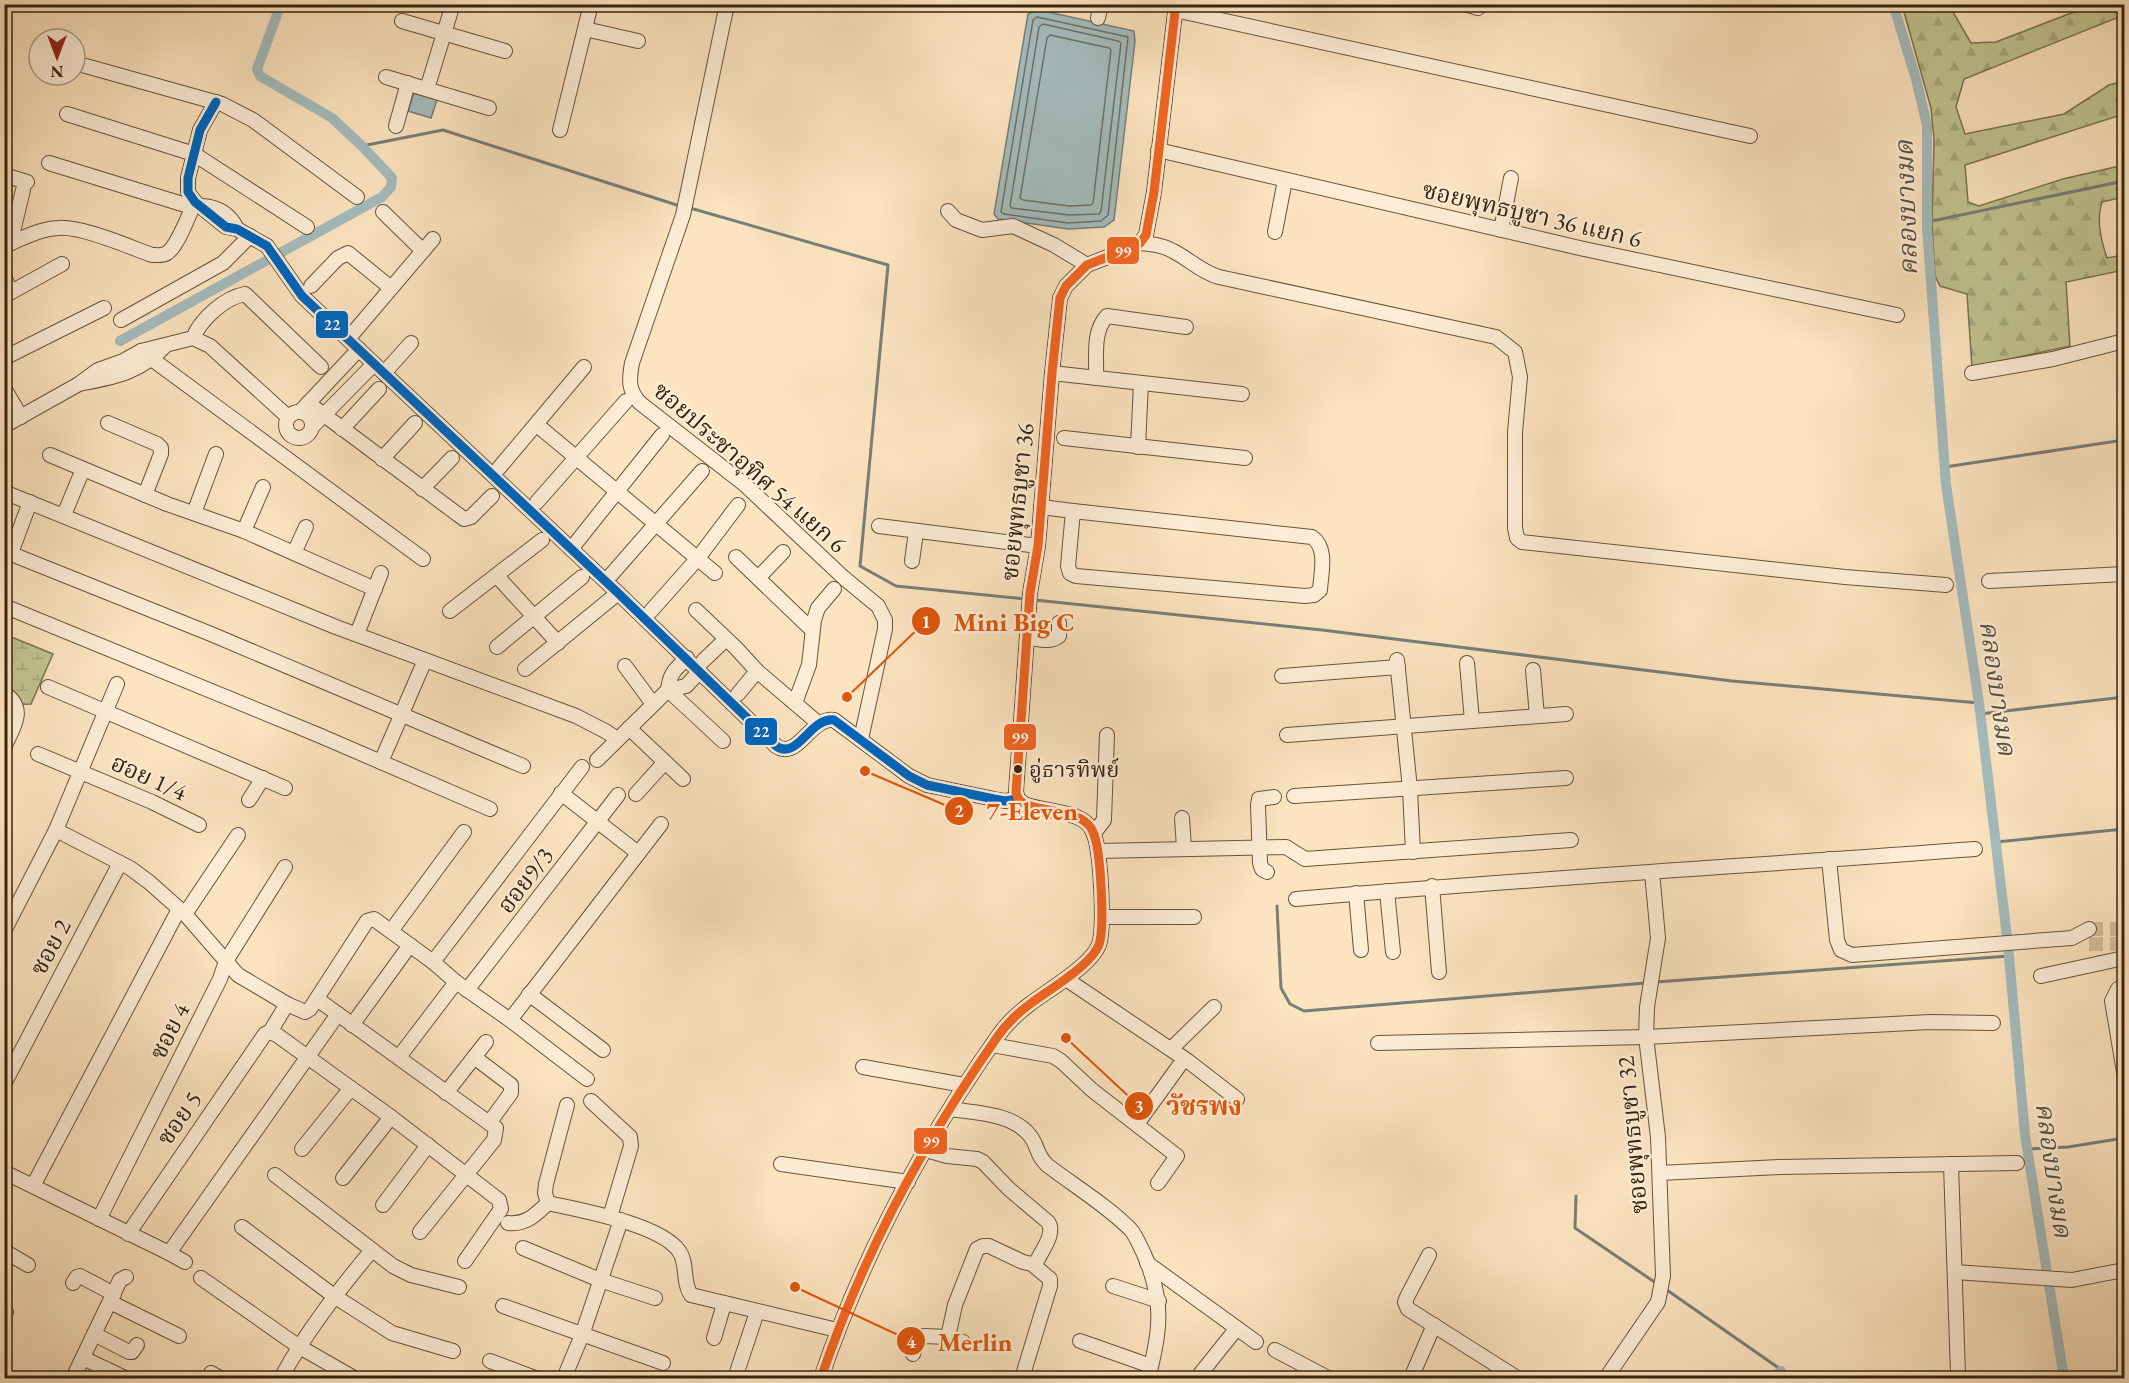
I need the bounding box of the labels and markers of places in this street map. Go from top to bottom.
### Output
callout: Mini Big C [911,599,1087,643]
place label: อู่ธารทิพย์ [1029,755,1119,784]
marker: อู่ธารทิพย์ [1012,763,1024,775]
callout: 7-Eleven [944,789,1090,833]
callout: วัชรพง [1124,1084,1254,1128]
callout: Merlin [896,1319,1024,1363]

